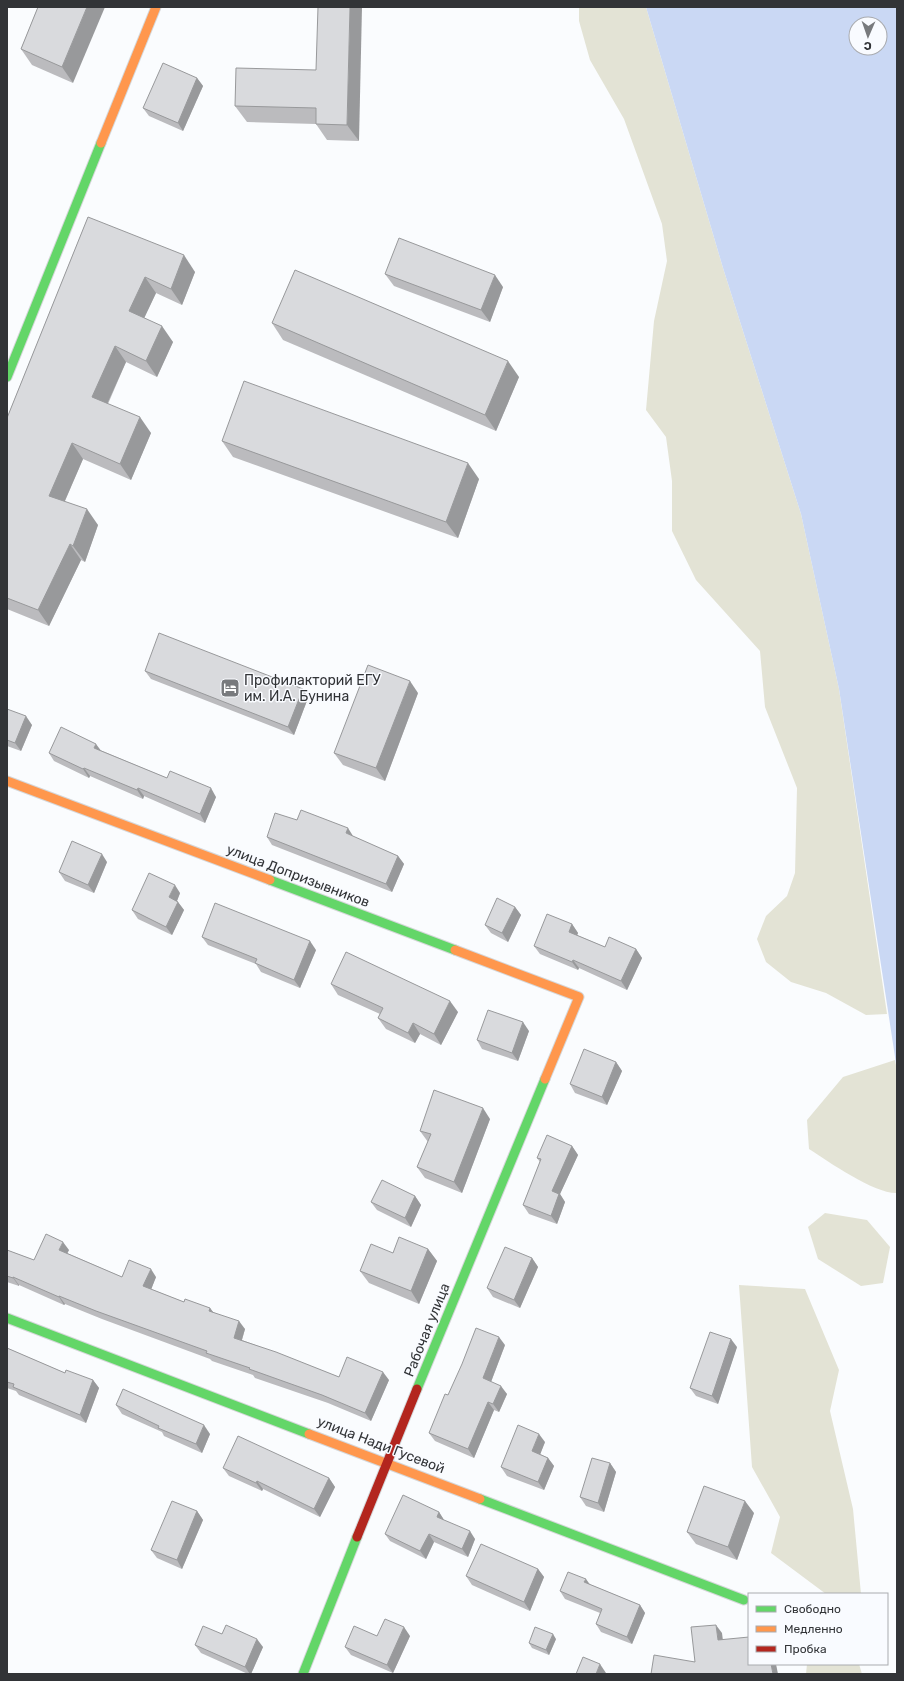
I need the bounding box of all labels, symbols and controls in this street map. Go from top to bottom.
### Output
north arrow [848,16,888,56]
text: С [863,39,872,52]
place label: Профилакторий ЕГУ им. И.А. Бунина [244,672,381,705]
hotel icon: Профилакторий ЕГУ им. И.А. Бунина [219,677,241,699]
street label: улица Допризывников [224,841,372,911]
street label: Рабочая улица [400,1281,454,1379]
street label: улица Нади Гусевой [315,1413,447,1477]
legend [748,1593,888,1665]
text: Свободно [784,1602,841,1616]
text: Медленно [784,1622,843,1636]
text: Пробка [784,1642,827,1656]

